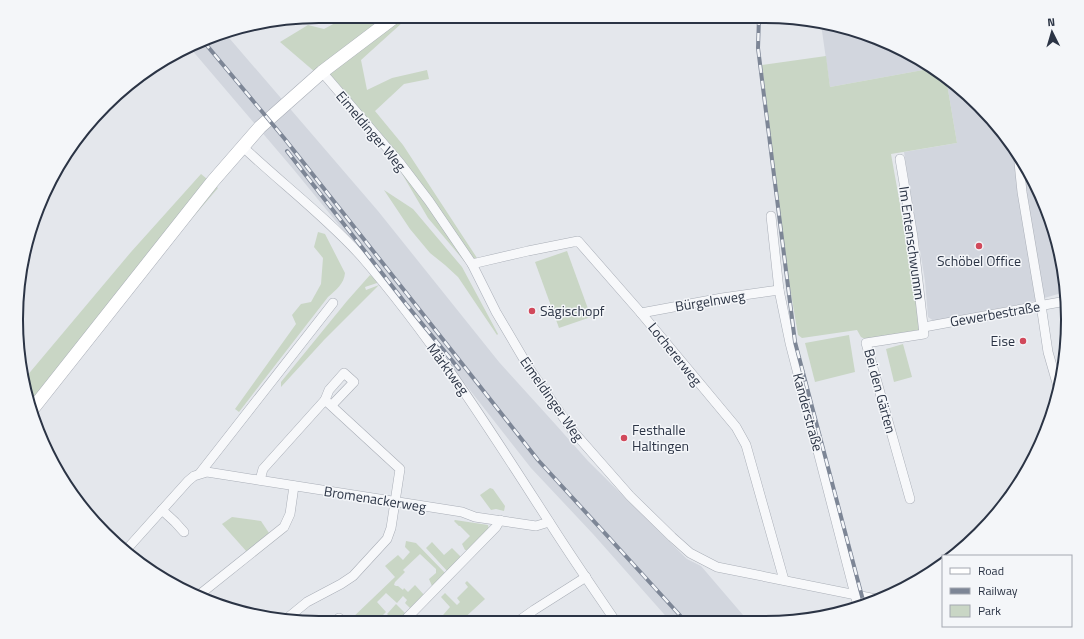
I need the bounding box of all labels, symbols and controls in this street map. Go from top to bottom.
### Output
north arrow [1032,12,1072,52]
text: N [1047,14,1056,30]
street label: Eimeldinger Weg [331,86,411,175]
street label: Im Entenschwumm [894,185,931,301]
marker: Schöbel Office [974,241,984,251]
place label: Schöbel Office [937,250,1021,271]
street label: Bürgelnweg [673,285,746,316]
street label: Gewerbestraße [948,295,1042,332]
place label: Sägischopf [540,300,605,321]
marker: Sägischopf [527,306,537,316]
street label: Lochererweg [643,317,708,390]
place label: Eise [991,330,1015,351]
marker: Eise [1018,336,1028,346]
street label: Märktweg [422,338,475,399]
street label: Bei den Gärten [859,346,902,436]
street label: Eimeldinger Weg [515,352,590,445]
street label: Kanderstraße [788,370,829,453]
place label: Festhalle Haltingen [632,419,689,456]
marker: Festhalle Haltingen [619,433,629,443]
street label: Bromenackerweg [322,480,428,517]
legend [942,555,1072,627]
text: Road [978,561,1004,580]
text: Railway [978,581,1018,600]
text: Park [978,601,1001,620]

